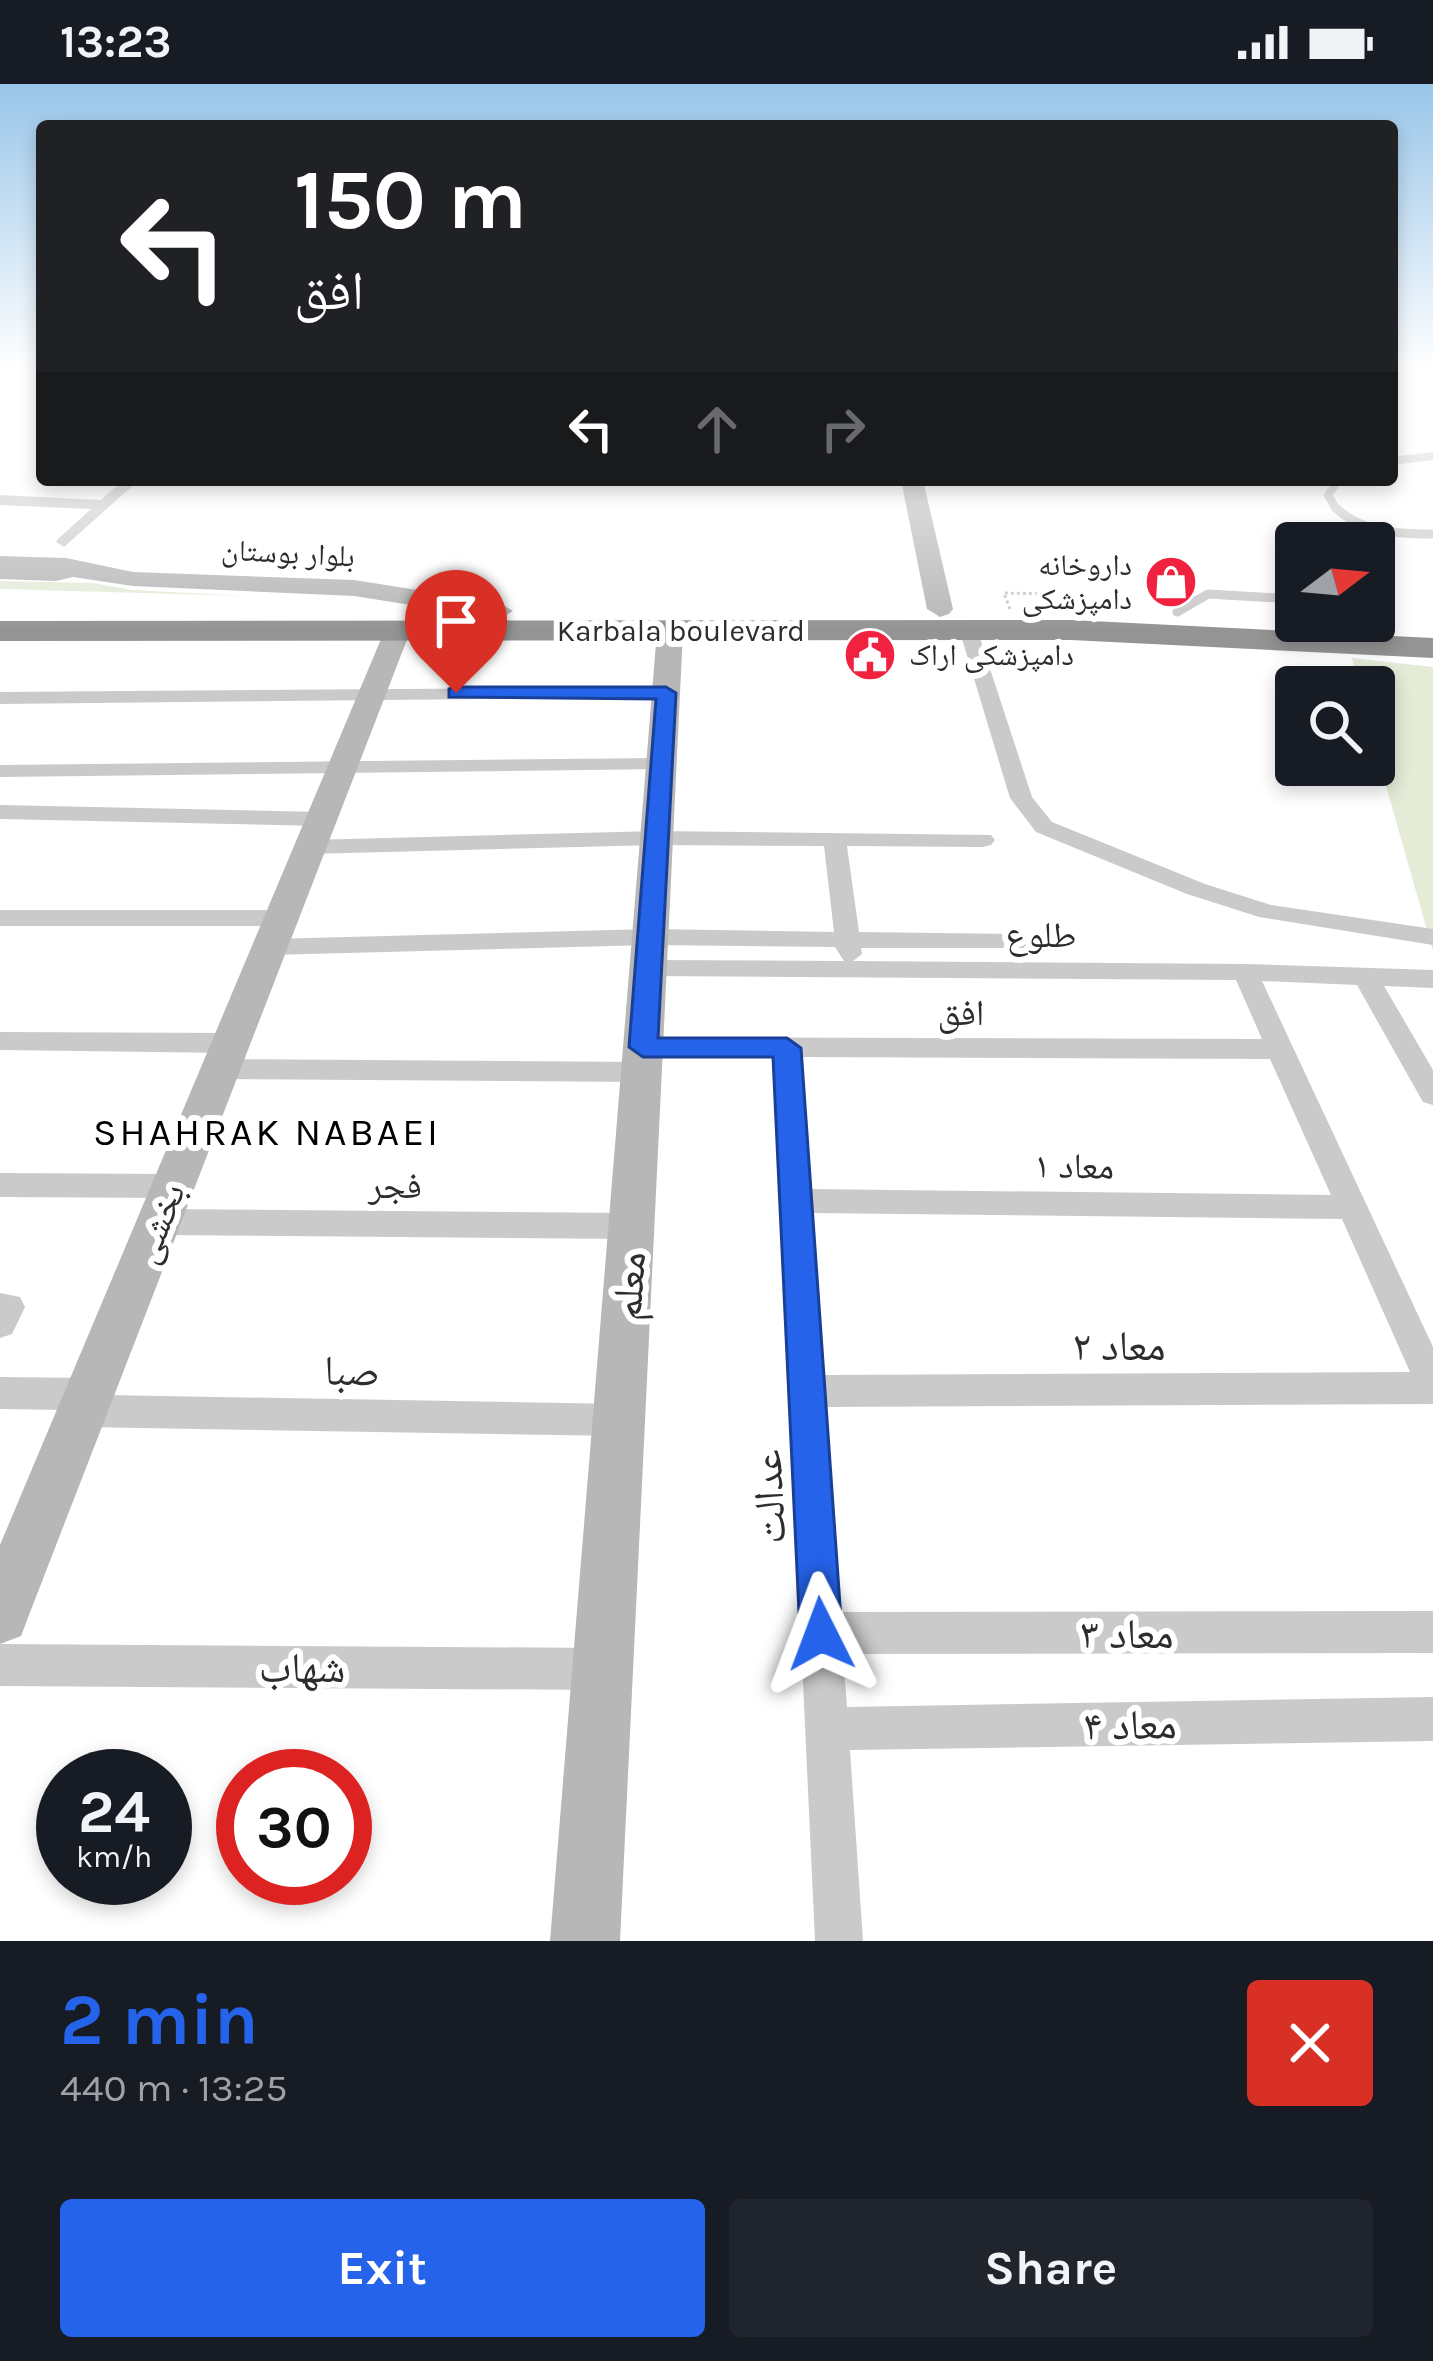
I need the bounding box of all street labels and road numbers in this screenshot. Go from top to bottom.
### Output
street label: بلوار بوستان [220,532,356,574]
street label: Karbala boulevard [557,613,805,649]
street label: طلوع [1005,914,1077,957]
street label: افق [938,992,984,1034]
street label: معاد ۱ [1034,1144,1114,1188]
street label: فجر [367,1165,422,1207]
street label: بخشی [124,1177,194,1269]
street label: معلم [602,1250,658,1322]
street label: معاد ۲ [1072,1321,1166,1371]
street label: صبا [324,1346,380,1396]
street label: عدالت [742,1449,796,1545]
street label: معاد ۳ [1080,1609,1174,1659]
street label: شهاب [259,1643,345,1693]
street label: معاد ۴ [1083,1699,1177,1751]

